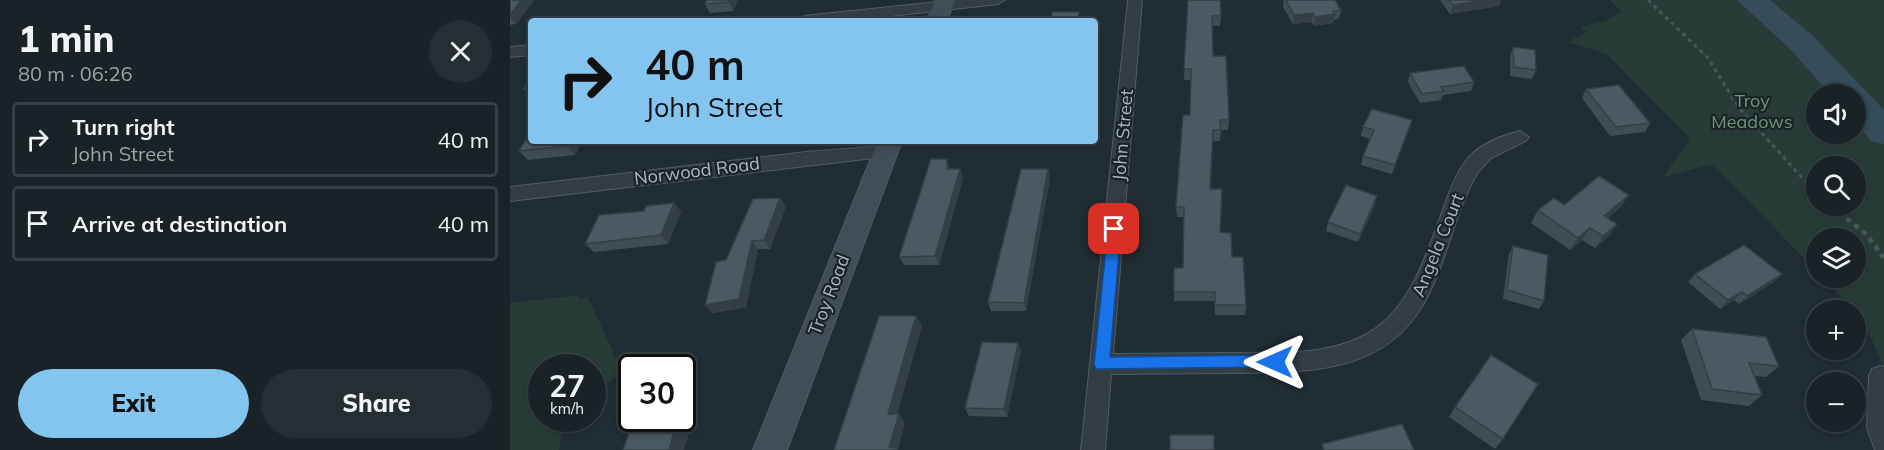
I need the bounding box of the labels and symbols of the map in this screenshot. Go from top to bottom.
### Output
street label: John Street [1107,88,1138,182]
park label: Troy Meadows [1711,89,1793,133]
street label: Norwood Road [633,151,761,190]
street label: Angela Court [1406,190,1469,300]
pin [1088,203,1139,254]
street label: Troy Road [803,251,854,338]
position arrow [1243,330,1307,394]
speed limit sign: 30 [618,354,696,432]

